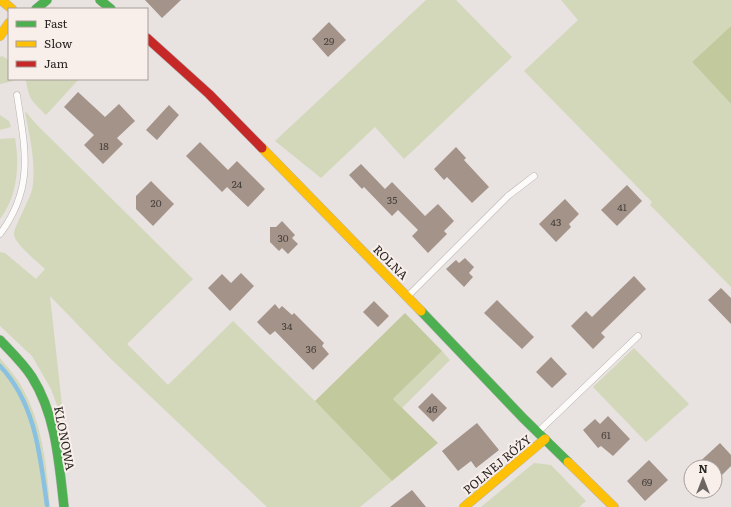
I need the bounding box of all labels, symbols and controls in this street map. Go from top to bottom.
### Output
legend [8,8,148,80]
text: Fast [44,14,68,32]
house number: 29 [324,33,334,48]
text: Slow [44,34,73,52]
text: Jam [44,54,69,72]
house number: 18 [99,138,109,153]
house number: 24 [232,176,243,191]
house number: 35 [387,192,397,207]
house number: 20 [151,195,162,210]
house number: 41 [617,199,627,214]
house number: 43 [551,214,561,229]
house number: 30 [277,230,289,245]
street label: ROLNA [369,240,413,284]
house number: 34 [282,318,293,333]
house number: 36 [306,341,317,356]
house number: 46 [427,401,438,416]
street label: KLONOWA [50,404,80,472]
house number: 61 [601,427,611,442]
street label: POLNEJ RÓŻY [459,430,535,498]
north arrow [683,459,723,499]
text: N [698,460,708,476]
house number: 69 [642,474,652,489]

